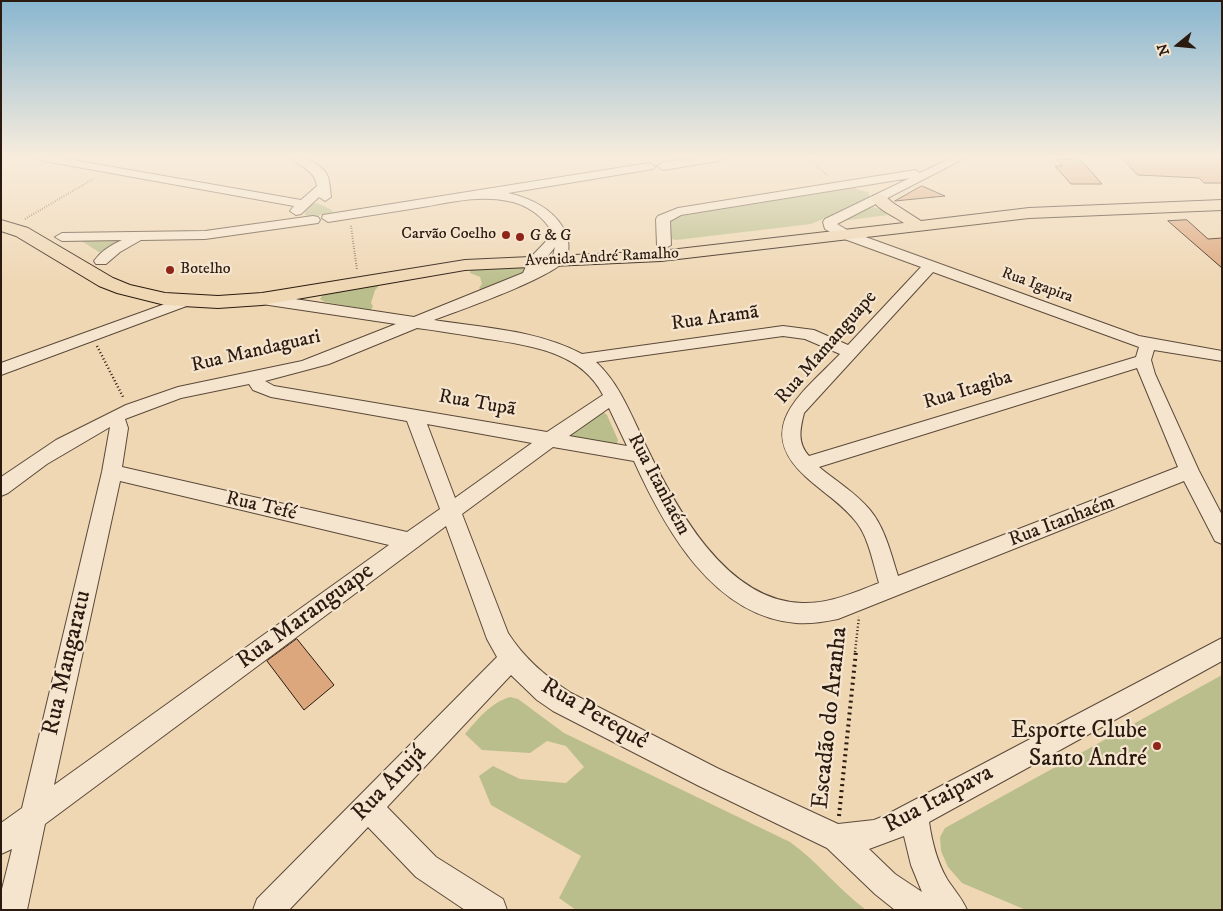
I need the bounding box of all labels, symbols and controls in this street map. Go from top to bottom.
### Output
north arrow [1153,20,1203,70]
text: N [1153,41,1174,58]
place label: Carvão Coelho [401,225,496,245]
place label: G & G [530,227,572,247]
marker: Carvão Coelho [500,229,512,241]
marker: G & G [514,231,526,243]
street label: Avenida André Ramalho [525,244,679,272]
place label: Botelho [180,260,231,280]
marker: Botelho [164,264,176,276]
street label: Rua Igapira [999,264,1075,308]
street label: Rua Mamanguape [771,286,883,410]
street label: Rua Aramã [670,301,760,337]
street label: Rua Mandaguari [189,325,323,379]
street label: Rua Itagiba [921,366,1015,416]
street label: Rua Tupã [437,385,517,423]
street label: Rua Itanhaém [621,430,695,540]
street label: Rua Tefé [223,487,299,527]
street label: Rua Itanhaém [1006,491,1118,553]
street label: Rua Maranguape [232,558,380,676]
street label: Rua Mangaratu [37,588,99,738]
street label: Escadão do Aranha [807,625,855,811]
street label: Rua Perequê [535,673,653,757]
place label: Esporte Clube Santo André [1011,718,1147,774]
street label: Rua Arujá [347,740,433,828]
marker: Esporte Clube Santo André [1151,740,1163,752]
street label: Rua Itaipava [880,759,998,841]

